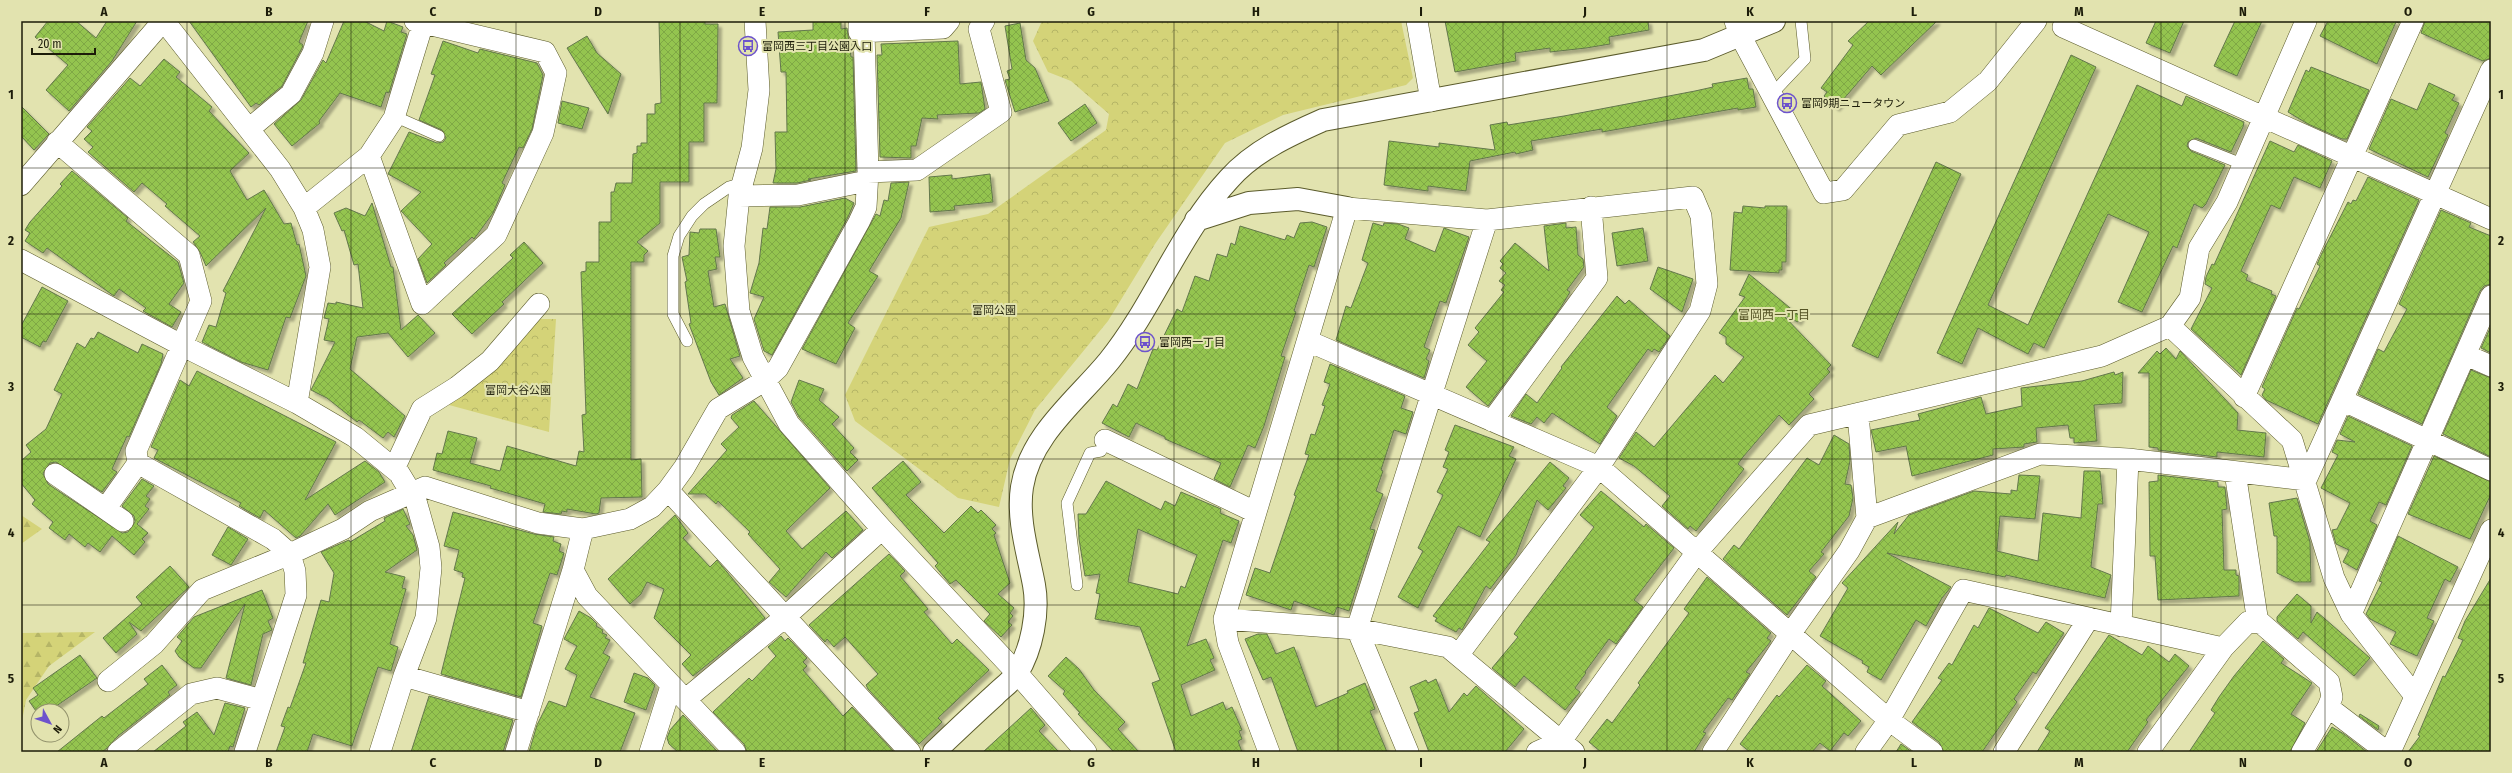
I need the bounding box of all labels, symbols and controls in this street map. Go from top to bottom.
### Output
text: A [99,4,108,19]
text: B [265,4,273,19]
text: C [430,4,437,19]
text: D [594,4,602,19]
text: E [759,4,765,19]
text: F [924,4,930,19]
text: G [1087,4,1095,19]
text: H [1252,4,1260,19]
text: I [1419,4,1423,19]
text: J [1582,4,1587,19]
text: K [1746,4,1754,19]
text: L [1911,4,1917,19]
text: M [2074,4,2084,19]
text: N [2239,4,2247,19]
text: O [2404,4,2412,19]
scale bar [32,30,95,56]
bus stop icon: 富岡西三丁目公園入口 [737,35,759,57]
text: 20 m [38,37,62,51]
place label: 富岡西三丁目公園入口 [762,40,872,53]
text: 1 [8,87,14,102]
text: 1 [2498,87,2504,102]
bus stop icon: 富岡9期ニュータウン [1776,92,1798,114]
place label: 富岡9期ニュータウン [1801,97,1905,110]
text: 2 [7,233,14,248]
text: 2 [2497,233,2504,248]
park label: 富岡公園 [972,304,1016,317]
district label: 富岡西一丁目 [1738,308,1810,322]
bus stop icon: 富岡西一丁目 [1134,331,1156,353]
place label: 富岡西一丁目 [1159,336,1225,349]
text: 3 [7,379,14,394]
text: 3 [2497,379,2504,394]
park label: 富岡大谷公園 [485,384,551,397]
text: 4 [8,525,15,540]
text: 4 [2498,525,2505,540]
text: 5 [8,671,14,686]
text: 5 [2498,671,2504,686]
north arrow [30,703,70,743]
text: N [50,722,64,736]
text: A [99,755,108,770]
text: B [265,755,273,770]
text: C [430,755,437,770]
text: D [594,755,602,770]
text: E [759,755,765,770]
text: F [924,755,930,770]
text: G [1087,755,1095,770]
text: H [1252,755,1260,770]
text: I [1419,755,1423,770]
text: J [1582,755,1587,770]
text: K [1746,755,1754,770]
text: L [1911,755,1917,770]
text: M [2074,755,2084,770]
text: N [2239,755,2247,770]
text: O [2404,755,2412,770]

